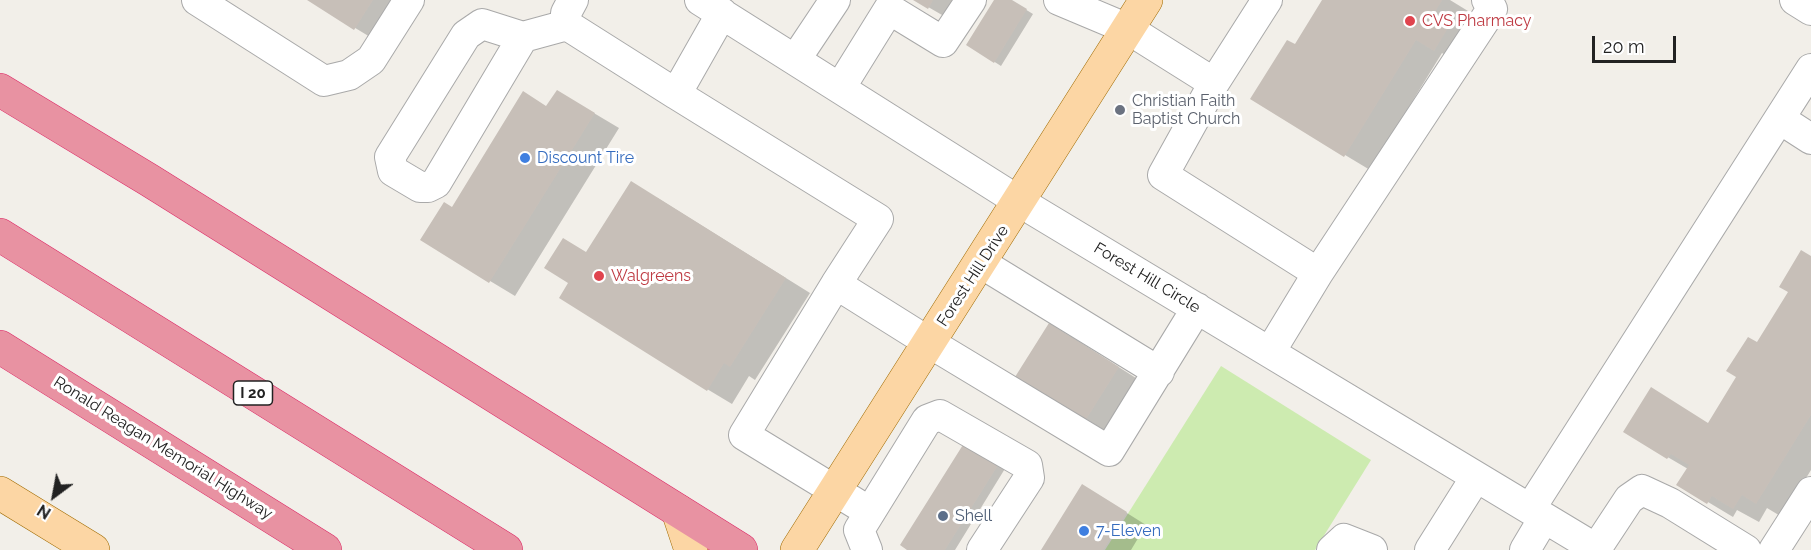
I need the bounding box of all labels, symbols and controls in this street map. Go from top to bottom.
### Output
place label: CVS Pharmacy [1422,11,1532,31]
marker: CVS Pharmacy [1403,14,1417,28]
scale bar [1595,24,1679,62]
text: 20 m [1603,36,1645,57]
place label: Christian Faith Baptist Church [1132,91,1240,129]
marker: Christian Faith Baptist Church [1113,103,1127,117]
place label: Discount Tire [537,148,634,168]
marker: Discount Tire [518,151,532,165]
street label: Forest Hill Drive [933,222,1013,330]
street label: Forest Hill Circle [1090,239,1204,317]
place label: Walgreens [611,266,691,286]
marker: Walgreens [592,269,606,283]
street label: Ronald Reagan Memorial Highway [50,372,276,524]
road number: I 20 [234,381,272,405]
north arrow [24,466,84,526]
text: N [34,500,54,523]
place label: Shell [955,506,992,526]
marker: Shell [936,509,950,523]
place label: 7-Eleven [1096,521,1161,541]
marker: 7-Eleven [1077,524,1091,538]

